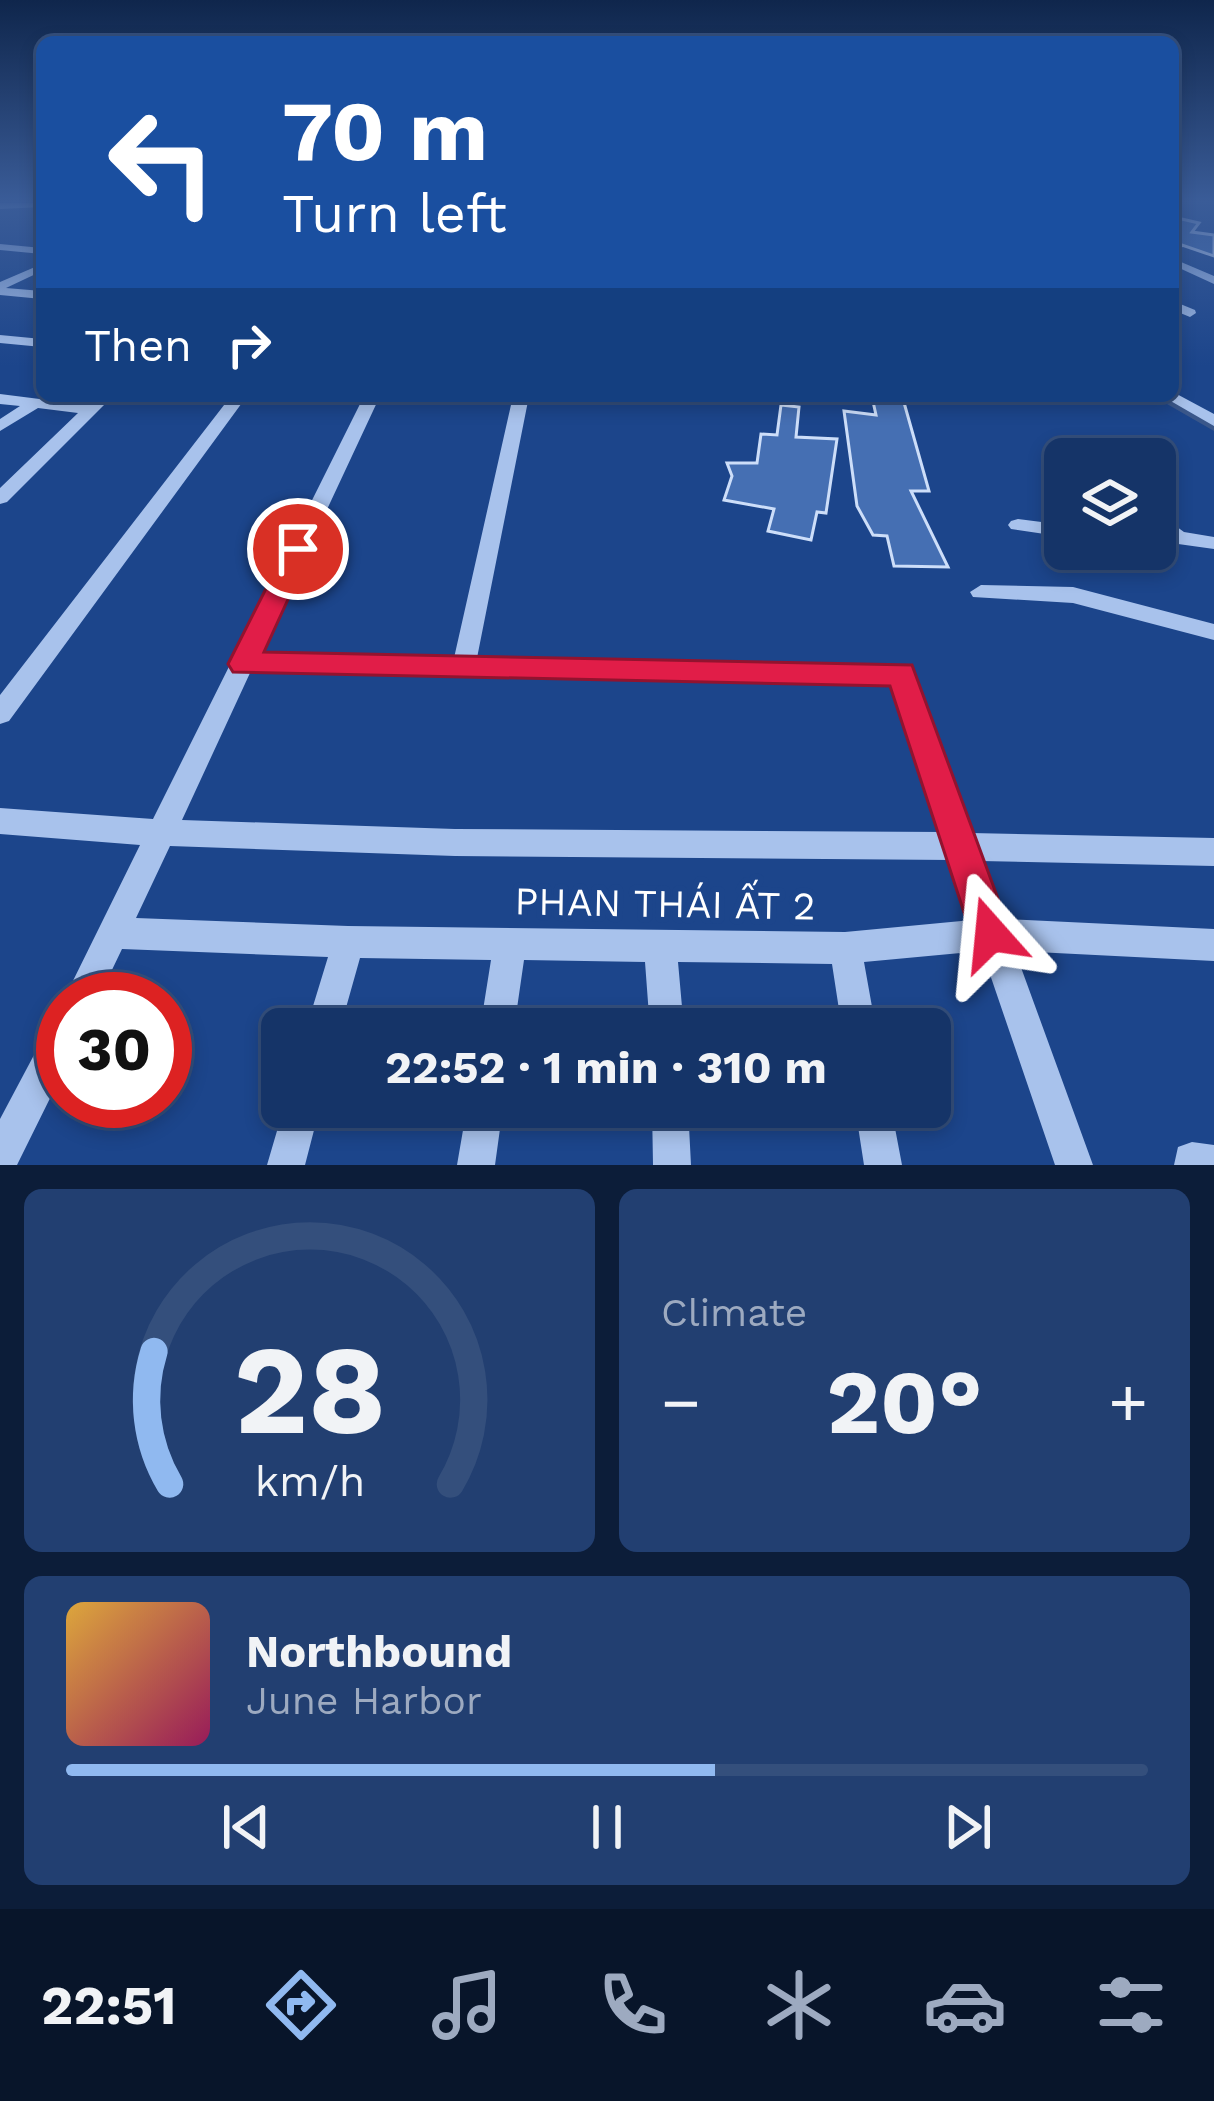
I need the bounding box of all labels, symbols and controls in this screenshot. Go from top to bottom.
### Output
text: 70 m [282,82,488,180]
icon: left [84,84,240,240]
text: Turn left [282,182,507,245]
icon: right [216,312,282,378]
text: Then [84,319,192,372]
map controls [1044,438,1176,570]
button: layers [1044,438,1176,570]
pin [247,498,349,600]
icon: arrive [265,516,331,582]
position arrow [928,871,1054,997]
street label: PHAN THÁI ẤT 2 [514,875,816,929]
speed limit sign: 30 [36,972,192,1128]
text: 22:52 · 1 min · 310 m [385,1041,827,1094]
text: Climate [661,1290,807,1335]
text: 28 [233,1317,386,1463]
text: 20° [826,1349,983,1455]
text: − [661,1364,701,1441]
text: + [1108,1364,1148,1441]
text: km/h [254,1455,365,1505]
text: Northbound [246,1625,512,1678]
text: June Harbor [246,1678,482,1723]
icon: previous [213,1794,279,1860]
icon: pause [574,1794,640,1860]
icon: next [935,1794,1001,1860]
icon: directions [259,1963,343,2047]
icon: music [425,1963,509,2047]
icon: phone [591,1963,675,2047]
icon: climate [757,1963,841,2047]
icon: car [923,1963,1007,2047]
icon: filters [1089,1963,1173,2047]
text: 22:51 [41,1974,176,2037]

